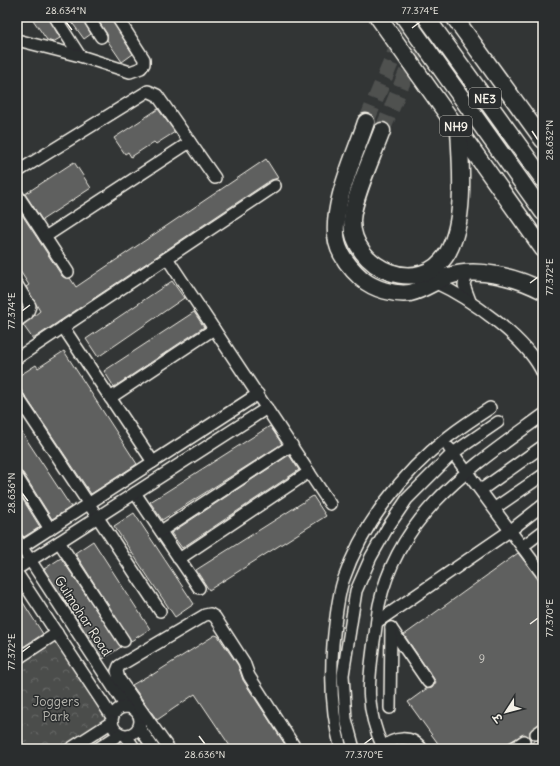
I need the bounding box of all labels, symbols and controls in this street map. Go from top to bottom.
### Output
text: 28.634°N [46,4,86,17]
text: 77.374°E [401,4,439,17]
road number: NE3 [469,88,501,108]
road number: NH9 [440,116,472,136]
text: 28.632°N [543,120,556,160]
text: 77.372°E [543,258,556,296]
text: 77.374°E [5,292,18,330]
text: 28.636°N [5,473,18,513]
street label: Gulmohar Road [51,573,115,660]
text: 77.370°E [543,599,556,637]
text: 77.372°E [5,633,18,671]
house number: 9 [479,652,485,666]
north arrow [486,692,526,732]
park label: Joggers Park [33,693,79,725]
text: उ [489,709,506,726]
text: 28.636°N [185,748,225,761]
text: 77.370°E [345,748,383,761]

